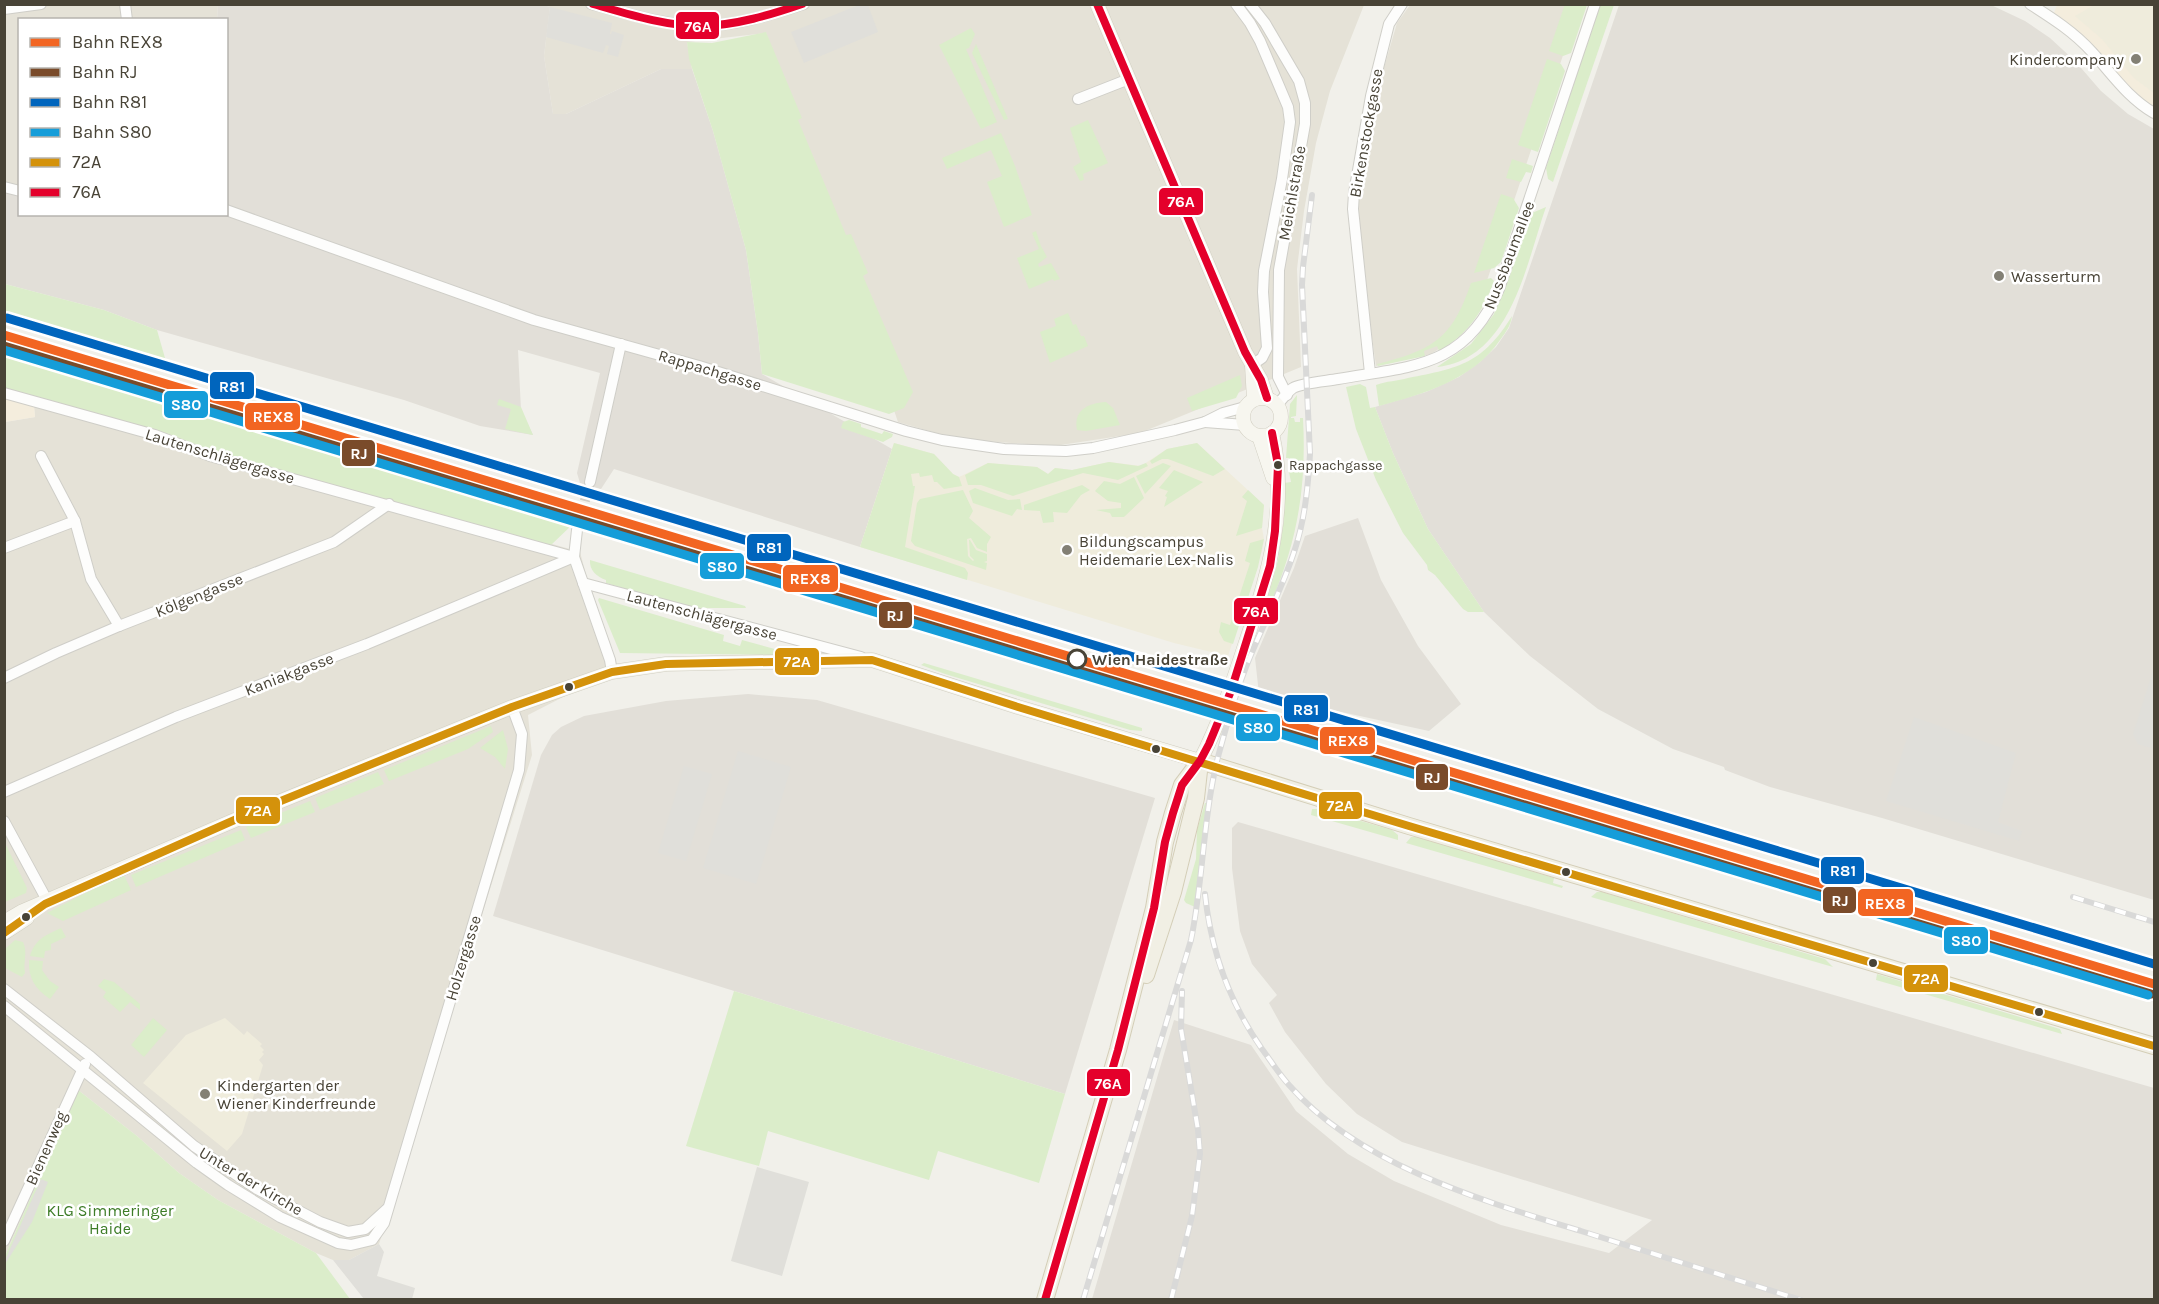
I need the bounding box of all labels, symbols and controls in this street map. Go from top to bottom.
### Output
line badge: 76A [675,11,720,40]
text: 76A [684,17,712,36]
legend [18,18,228,216]
text: Bahn REX8 [72,31,163,53]
place label: Kindercompany [2009,50,2125,69]
marker: Kindercompany [2129,52,2143,66]
text: Bahn RJ [72,61,137,83]
street label: Birkenstockgasse [1345,67,1387,199]
text: Bahn R81 [72,91,147,113]
text: Bahn S80 [72,121,152,143]
street label: Meichlstraße [1274,144,1310,242]
text: 72A [72,151,101,173]
text: 76A [72,181,101,203]
line badge: 76A [1158,187,1204,216]
text: 76A [1167,192,1195,211]
street label: Nussbaumallee [1480,198,1538,312]
place label: Wasserturm [2011,267,2101,286]
marker: Wasserturm [1992,269,2006,283]
street label: Rappachgasse [656,345,764,395]
line badge: R81 [209,371,255,400]
text: R81 [219,377,245,396]
line badge: S80 [163,390,209,419]
text: S80 [171,395,201,414]
line badge: REX8 [244,402,301,431]
text: REX8 [253,407,293,426]
street label: Lautenschlägergasse [143,424,297,488]
line badge: RJ [341,439,376,467]
text: RJ [350,444,368,463]
place label: Rappachgasse [1289,457,1383,474]
marker: Rappachgasse [1272,459,1284,471]
place label: Bildungscampus Heidemarie Lex-Nalis [1079,532,1234,569]
line badge: R81 [746,533,792,562]
text: R81 [756,538,782,557]
marker: Bildungscampus Heidemarie Lex-Nalis [1060,543,1074,557]
line badge: S80 [699,552,745,580]
text: S80 [707,557,737,576]
line badge: REX8 [782,564,839,593]
street label: Kölgengasse [152,569,246,621]
text: REX8 [790,569,830,588]
street label: Lautenschlägergasse [625,586,779,644]
line badge: 76A [1233,597,1279,625]
line badge: RJ [878,601,913,629]
text: 76A [1242,602,1270,621]
text: RJ [886,606,904,625]
line badge: 72A [774,647,820,676]
street label: Kaniakgasse [242,648,336,700]
marker: Wien Haidestraße [1067,649,1087,669]
place label: Wien Haidestraße [1092,650,1228,669]
text: 72A [783,652,811,671]
unlabelled marker [563,681,575,693]
line badge: R81 [1283,694,1329,723]
text: R81 [1293,700,1319,719]
line badge: S80 [1235,713,1281,742]
text: S80 [1243,718,1273,737]
line badge: REX8 [1319,726,1376,755]
text: REX8 [1328,731,1368,750]
unlabelled marker [1150,743,1162,755]
line badge: RJ [1415,763,1449,791]
text: RJ [1423,768,1441,787]
line badge: 72A [1318,791,1363,820]
line badge: 72A [235,796,281,825]
text: 72A [1326,796,1354,815]
text: 72A [244,801,272,820]
line badge: R81 [1820,856,1865,885]
text: R81 [1830,861,1856,880]
unlabelled marker [1560,866,1572,878]
line badge: RJ [1822,886,1857,914]
line badge: REX8 [1857,888,1914,917]
text: RJ [1831,891,1849,910]
text: REX8 [1865,894,1905,913]
unlabelled marker [20,911,32,923]
street label: Holzergasse [441,913,485,1003]
line badge: S80 [1943,926,1989,955]
text: S80 [1951,931,1981,950]
unlabelled marker [1867,957,1879,969]
line badge: 72A [1903,964,1949,993]
text: 72A [1912,969,1940,988]
unlabelled marker [2033,1006,2045,1018]
line badge: 76A [1086,1068,1131,1097]
text: 76A [1094,1074,1122,1093]
place label: Kindergarten der Wiener Kinderfreunde [217,1076,376,1113]
marker: Kindergarten der Wiener Kinderfreunde [198,1087,212,1101]
street label: Bienenweg [21,1108,71,1188]
street label: Unter der Kirche [196,1143,306,1219]
park label: KLG Simmeringer Haide [46,1201,174,1238]

